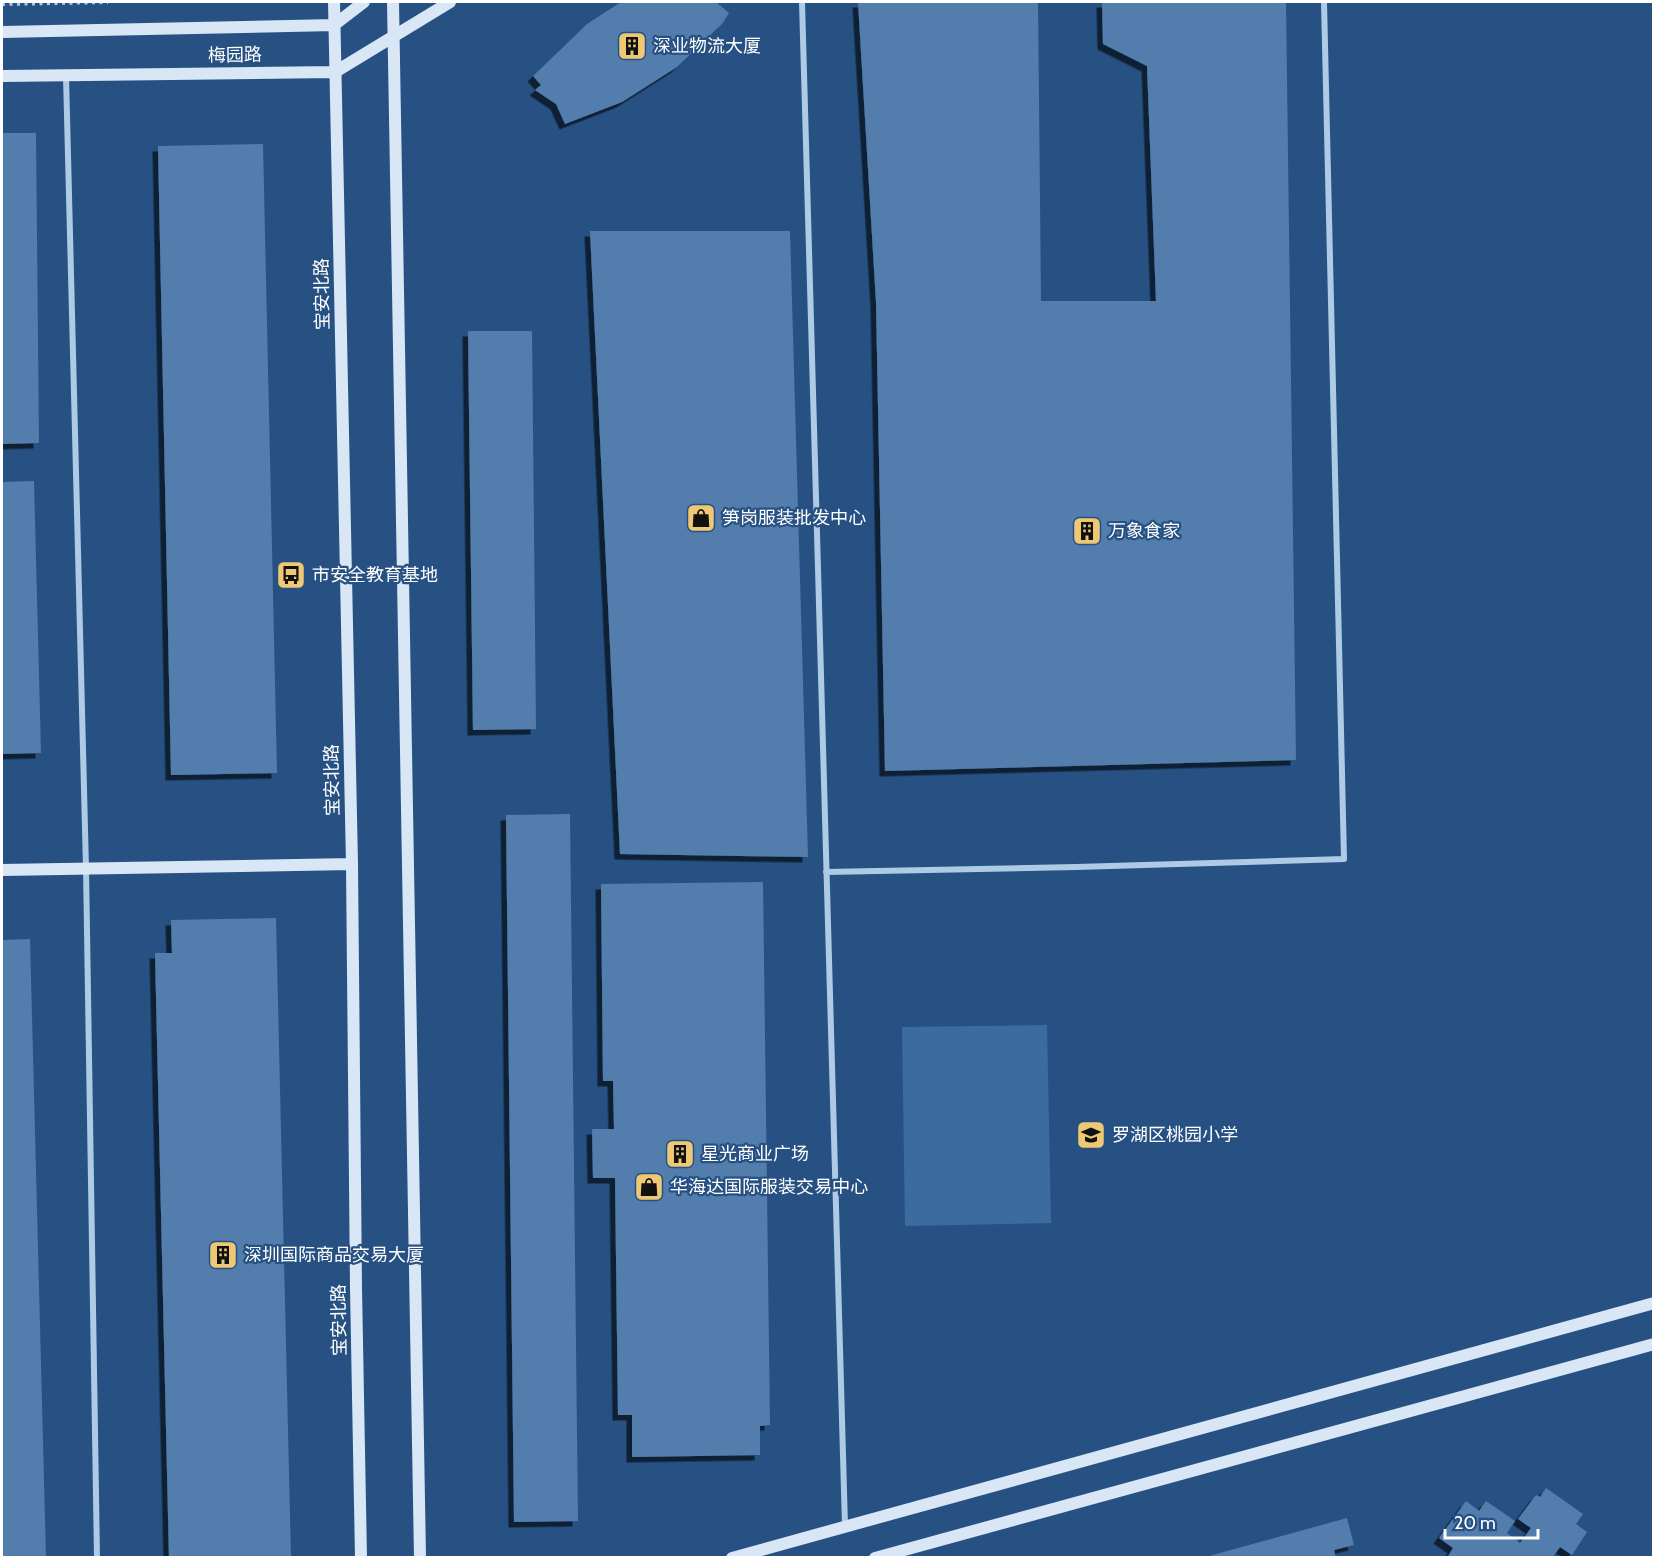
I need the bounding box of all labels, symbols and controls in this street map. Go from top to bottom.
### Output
building icon: 深业物流大厦 [616,30,648,62]
place label: 深业物流大厦 [653,35,761,57]
street label: 梅园路 [208,44,262,66]
street label: 宝安北路 [310,258,334,330]
shop icon: 笋岗服装批发中心 [685,502,717,534]
place label: 笋岗服装批发中心 [722,507,866,529]
building icon: 万象食家 [1071,515,1103,547]
place label: 万象食家 [1108,520,1180,542]
bus stop icon: 市安全教育基地 [275,559,307,591]
place label: 市安全教育基地 [312,564,438,586]
street label: 宝安北路 [320,744,344,816]
school or university icon: 罗湖区桃园小学 [1075,1119,1107,1151]
place label: 罗湖区桃园小学 [1112,1124,1238,1146]
building icon: 星光商业广场 [664,1138,696,1170]
place label: 星光商业广场 [701,1143,809,1165]
shop icon: 华海达国际服装交易中心 [633,1171,665,1203]
place label: 华海达国际服装交易中心 [670,1176,868,1198]
building icon: 深圳国际商品交易大厦 [207,1239,239,1271]
place label: 深圳国际商品交易大厦 [244,1244,424,1266]
street label: 宝安北路 [327,1284,351,1356]
scale bar [1445,1502,1538,1540]
text: 20 m [1454,1512,1496,1534]

